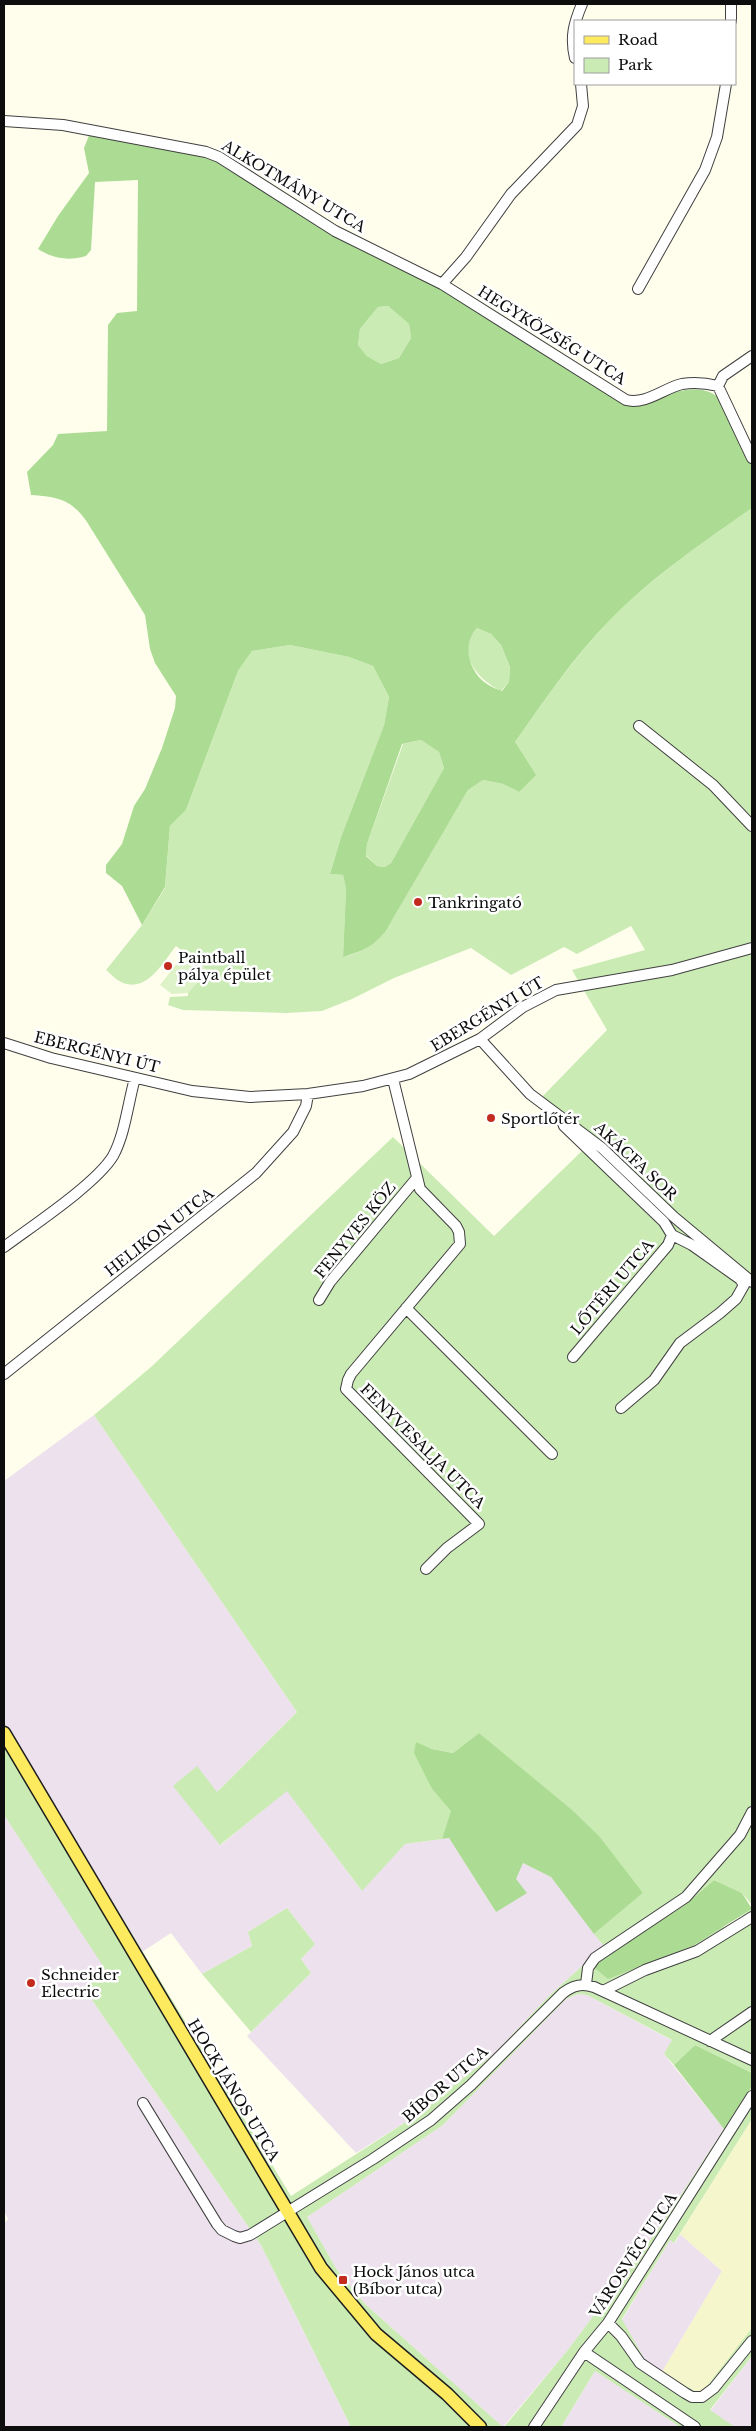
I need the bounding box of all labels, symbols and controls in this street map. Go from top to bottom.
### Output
legend [574,20,736,85]
text: Road [618,30,658,49]
text: Park [618,55,654,74]
street label: ALKOTMÁNY UTCA [218,135,370,237]
street label: HEGYKÖZSÉG UTCA [474,282,630,389]
place label: Tankringató [428,893,522,912]
marker: Tankringató [412,896,424,908]
place label: Paintball pálya épület [178,948,271,984]
marker: Paintball pálya épület [162,960,174,972]
street label: EBERGÉNYI ÚT [427,973,547,1055]
street label: EBERGÉNYI ÚT [32,1027,162,1077]
place label: Sportlőtér [501,1109,580,1128]
marker: Sportlőtér [485,1112,497,1124]
street label: AKÁCFA SOR [590,1117,682,1205]
street label: FENYVES KÖZ [310,1178,400,1282]
street label: HELIKON UTCA [101,1183,218,1280]
street label: LŐTÉRI UTCA [567,1235,658,1339]
street label: FENYVESALJA UTCA [356,1379,490,1513]
place label: Schneider Electric [41,1965,120,2001]
marker: Schneider Electric [25,1977,37,1989]
street label: HOCK JÁNOS UTCA [184,2015,284,2165]
street label: BÍBOR UTCA [398,2041,492,2126]
street label: VÁROSVÉG UTCA [585,2188,681,2322]
place label: Hock János utca (Bíbor utca) [353,2262,475,2298]
marker: Hock János utca (Bíbor utca) [337,2274,349,2286]

